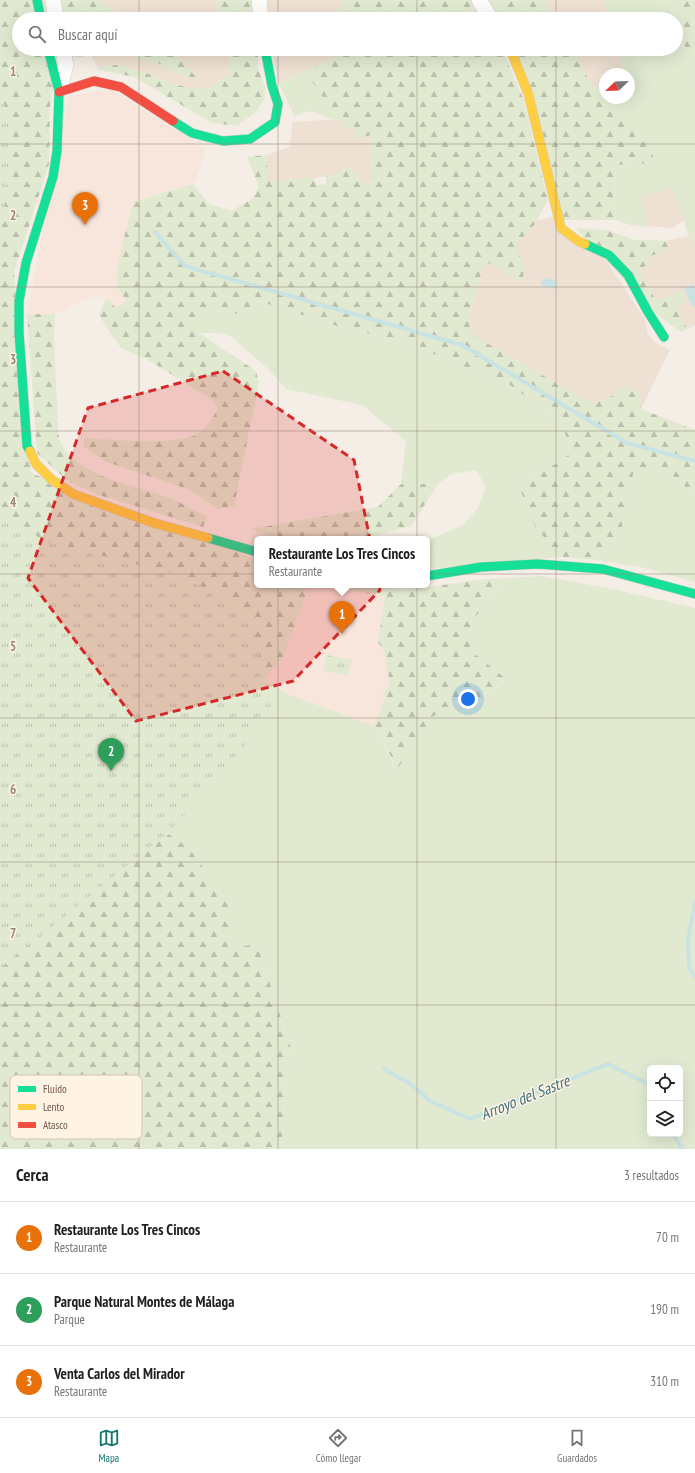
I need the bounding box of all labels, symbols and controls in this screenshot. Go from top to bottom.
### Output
search box [12,12,683,56]
icon: search [26,23,48,45]
text: Buscar aquí [58,25,118,44]
text: 1 [10,63,16,80]
north arrow [599,68,635,104]
pin: 3 [72,192,98,225]
text: 2 [10,207,16,224]
text: 3 [10,351,16,368]
text: 4 [10,494,17,511]
popup [254,536,430,588]
text: Restaurante Los Tres Cincos [269,544,415,563]
text: Restaurante [269,563,322,580]
pin: 1 [329,601,355,634]
text: 5 [10,638,16,655]
your location [458,689,478,709]
pin: 2 [98,738,124,771]
text: 6 [10,781,16,798]
text: 7 [10,925,16,942]
map controls [647,1065,683,1137]
button: locate [647,1065,683,1101]
water label: Arroyo del Sastre [478,1070,574,1124]
legend [10,1075,142,1139]
text: Fluido [43,1082,67,1096]
text: Lento [43,1100,64,1114]
button: layers [647,1101,683,1137]
text: Atasco [43,1118,68,1132]
text: Cerca [16,1164,49,1186]
text: 3 resultados [624,1167,679,1184]
text: Restaurante Los Tres Cincos [54,1220,200,1239]
text: 1 [26,1229,32,1246]
text: 70 m [656,1229,679,1246]
text: Restaurante [54,1239,107,1256]
text: Parque Natural Montes de Málaga [54,1292,234,1311]
text: 2 [26,1301,32,1318]
text: 190 m [650,1301,679,1318]
text: Parque [54,1311,85,1328]
text: Venta Carlos del Mirador [54,1364,185,1383]
text: 3 [26,1373,32,1390]
text: 310 m [650,1373,679,1390]
text: Restaurante [54,1383,107,1400]
tab: Mapa [98,1427,120,1465]
tab: Cómo llegar [316,1427,361,1465]
tab: Guardados [557,1427,597,1465]

